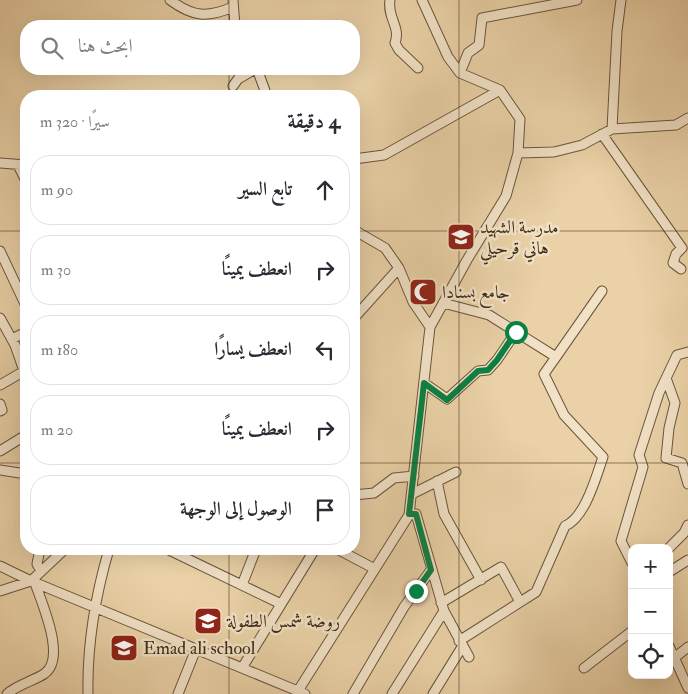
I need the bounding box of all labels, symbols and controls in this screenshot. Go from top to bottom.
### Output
search box [20,20,360,75]
icon: search [38,34,66,62]
text: ابحث هنا [78,34,133,58]
text: 4 دقيقة [288,108,340,135]
text: سيرًا · 320 m [40,112,109,132]
icon: ahead [311,176,339,204]
text: تابع السير [238,177,292,201]
text: 90 m [41,180,73,200]
place label: مدرسة الشهيد هاني قرحيلي [480,216,559,265]
school or university icon: مدرسة الشهيد هاني قرحيلي [446,222,476,252]
icon: right [311,256,339,284]
text: انعطف يمينًا [222,257,292,281]
text: 30 m [41,260,71,280]
mosque icon: جامع بسنادا [408,277,438,307]
place label: جامع بسنادا [442,281,510,308]
route start [505,321,528,344]
icon: left [311,336,339,364]
text: انعطف يسارًا [214,337,292,361]
text: 180 m [41,340,78,360]
icon: right [311,416,339,444]
text: انعطف يمينًا [222,417,292,441]
text: 20 m [41,420,73,440]
icon: arrive [311,496,339,524]
text: الوصول إلى الوجهة [180,497,292,521]
map controls [628,544,673,679]
button: + [628,544,673,589]
route end [405,580,428,603]
button: − [628,589,673,634]
school or university icon: روضة شمس الطفولة [193,606,223,636]
place label: روضة شمس الطفولة [226,610,340,633]
school or university icon: Emad ali school [109,633,139,663]
button: locate [628,634,673,679]
place label: Emad ali school [143,637,256,660]

